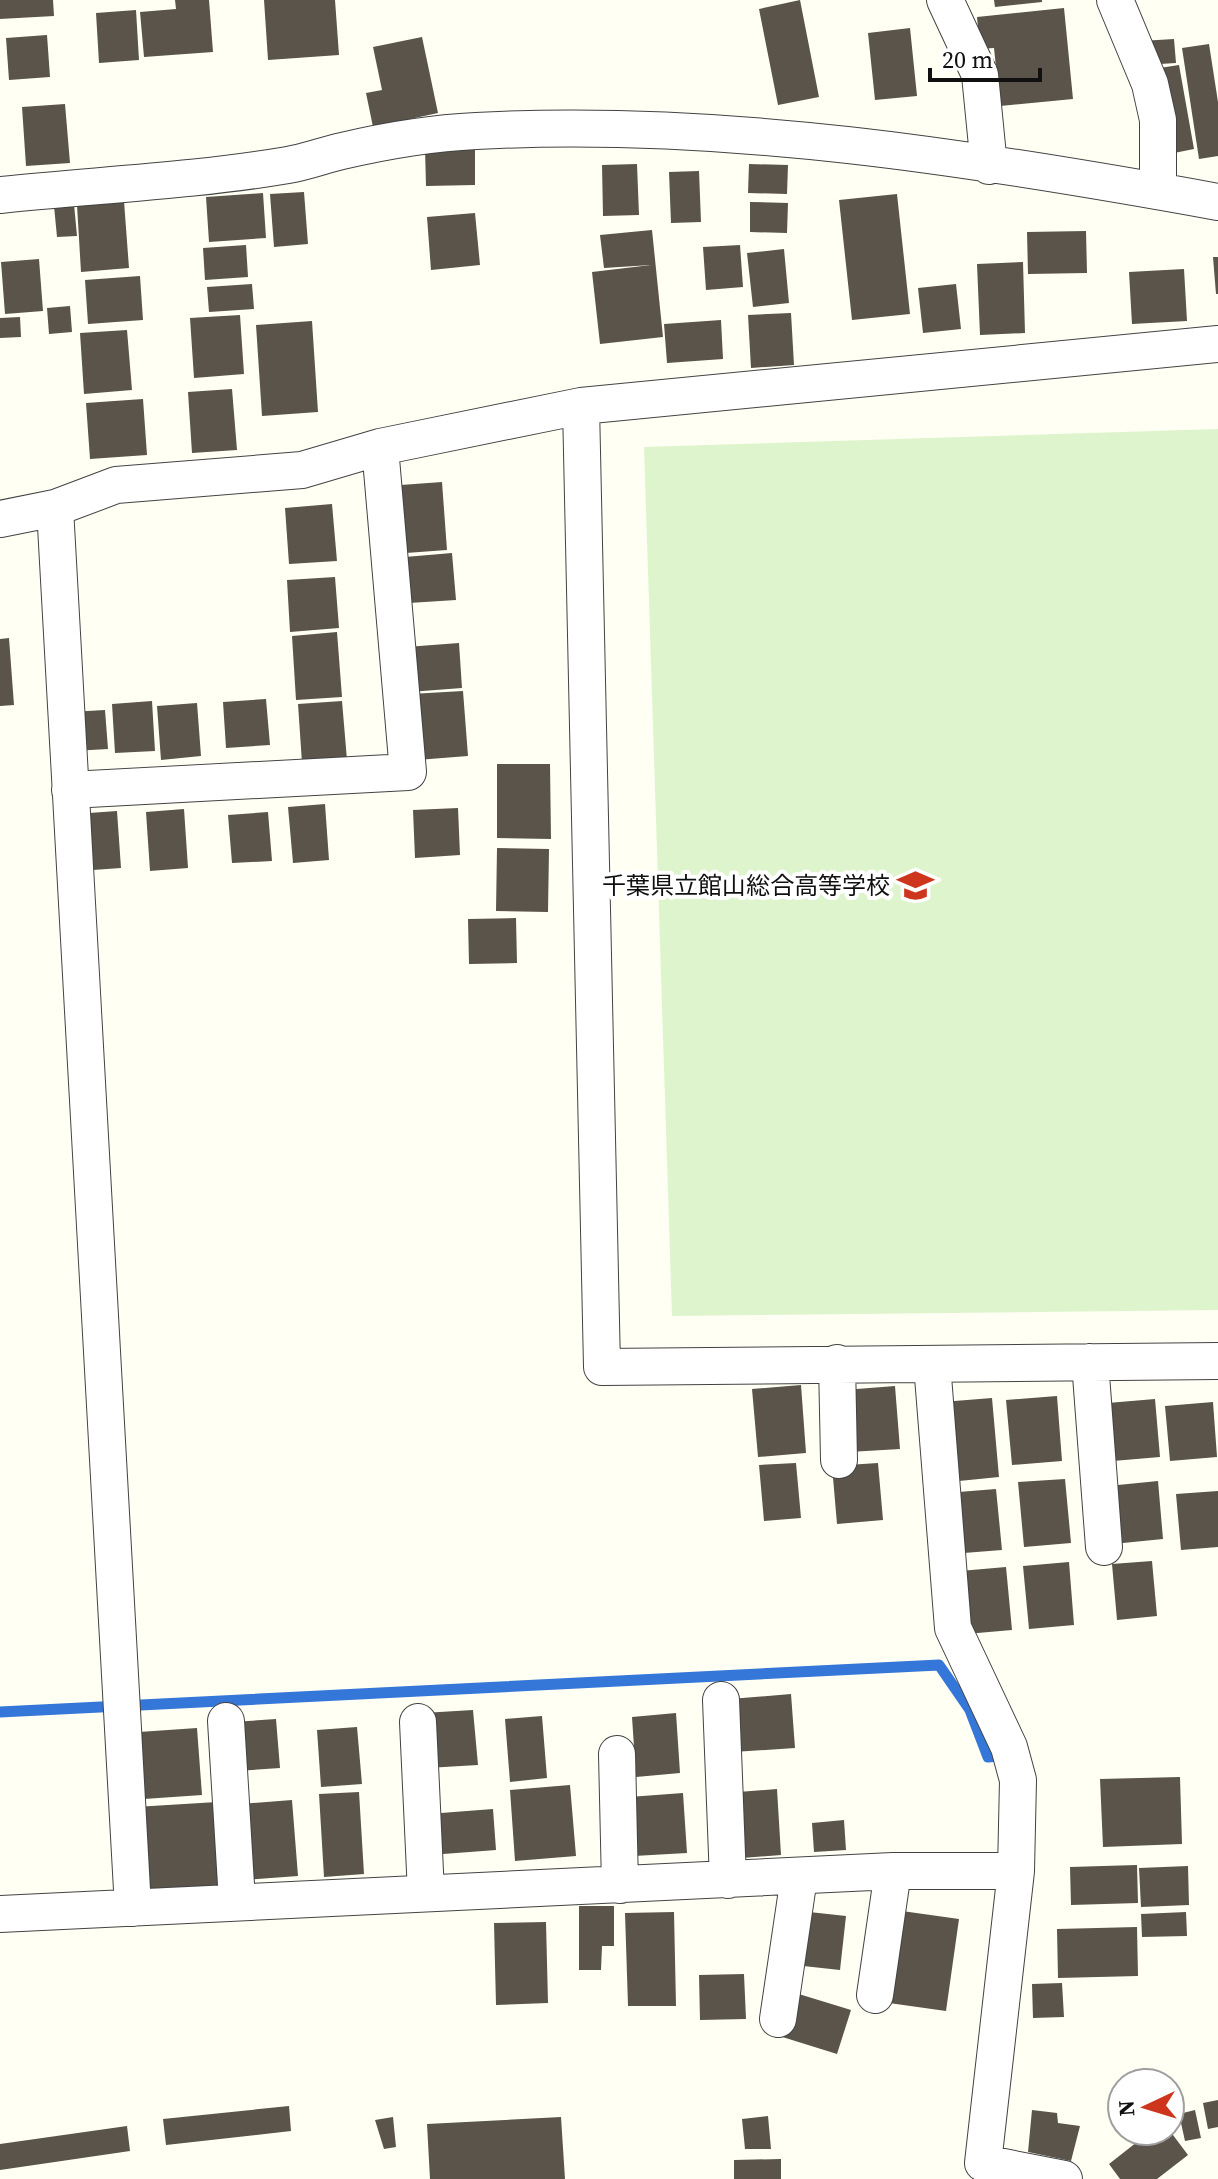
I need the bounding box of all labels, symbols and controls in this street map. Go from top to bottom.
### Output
scale bar [930,32,1040,82]
text: 20 m [942,43,993,76]
school or university icon: 千葉県立館山総合高等学校 [897,866,935,904]
place label: 千葉県立館山総合高等学校 [602,869,890,902]
north arrow [1106,2067,1186,2147]
text: N [1111,2099,1142,2117]

